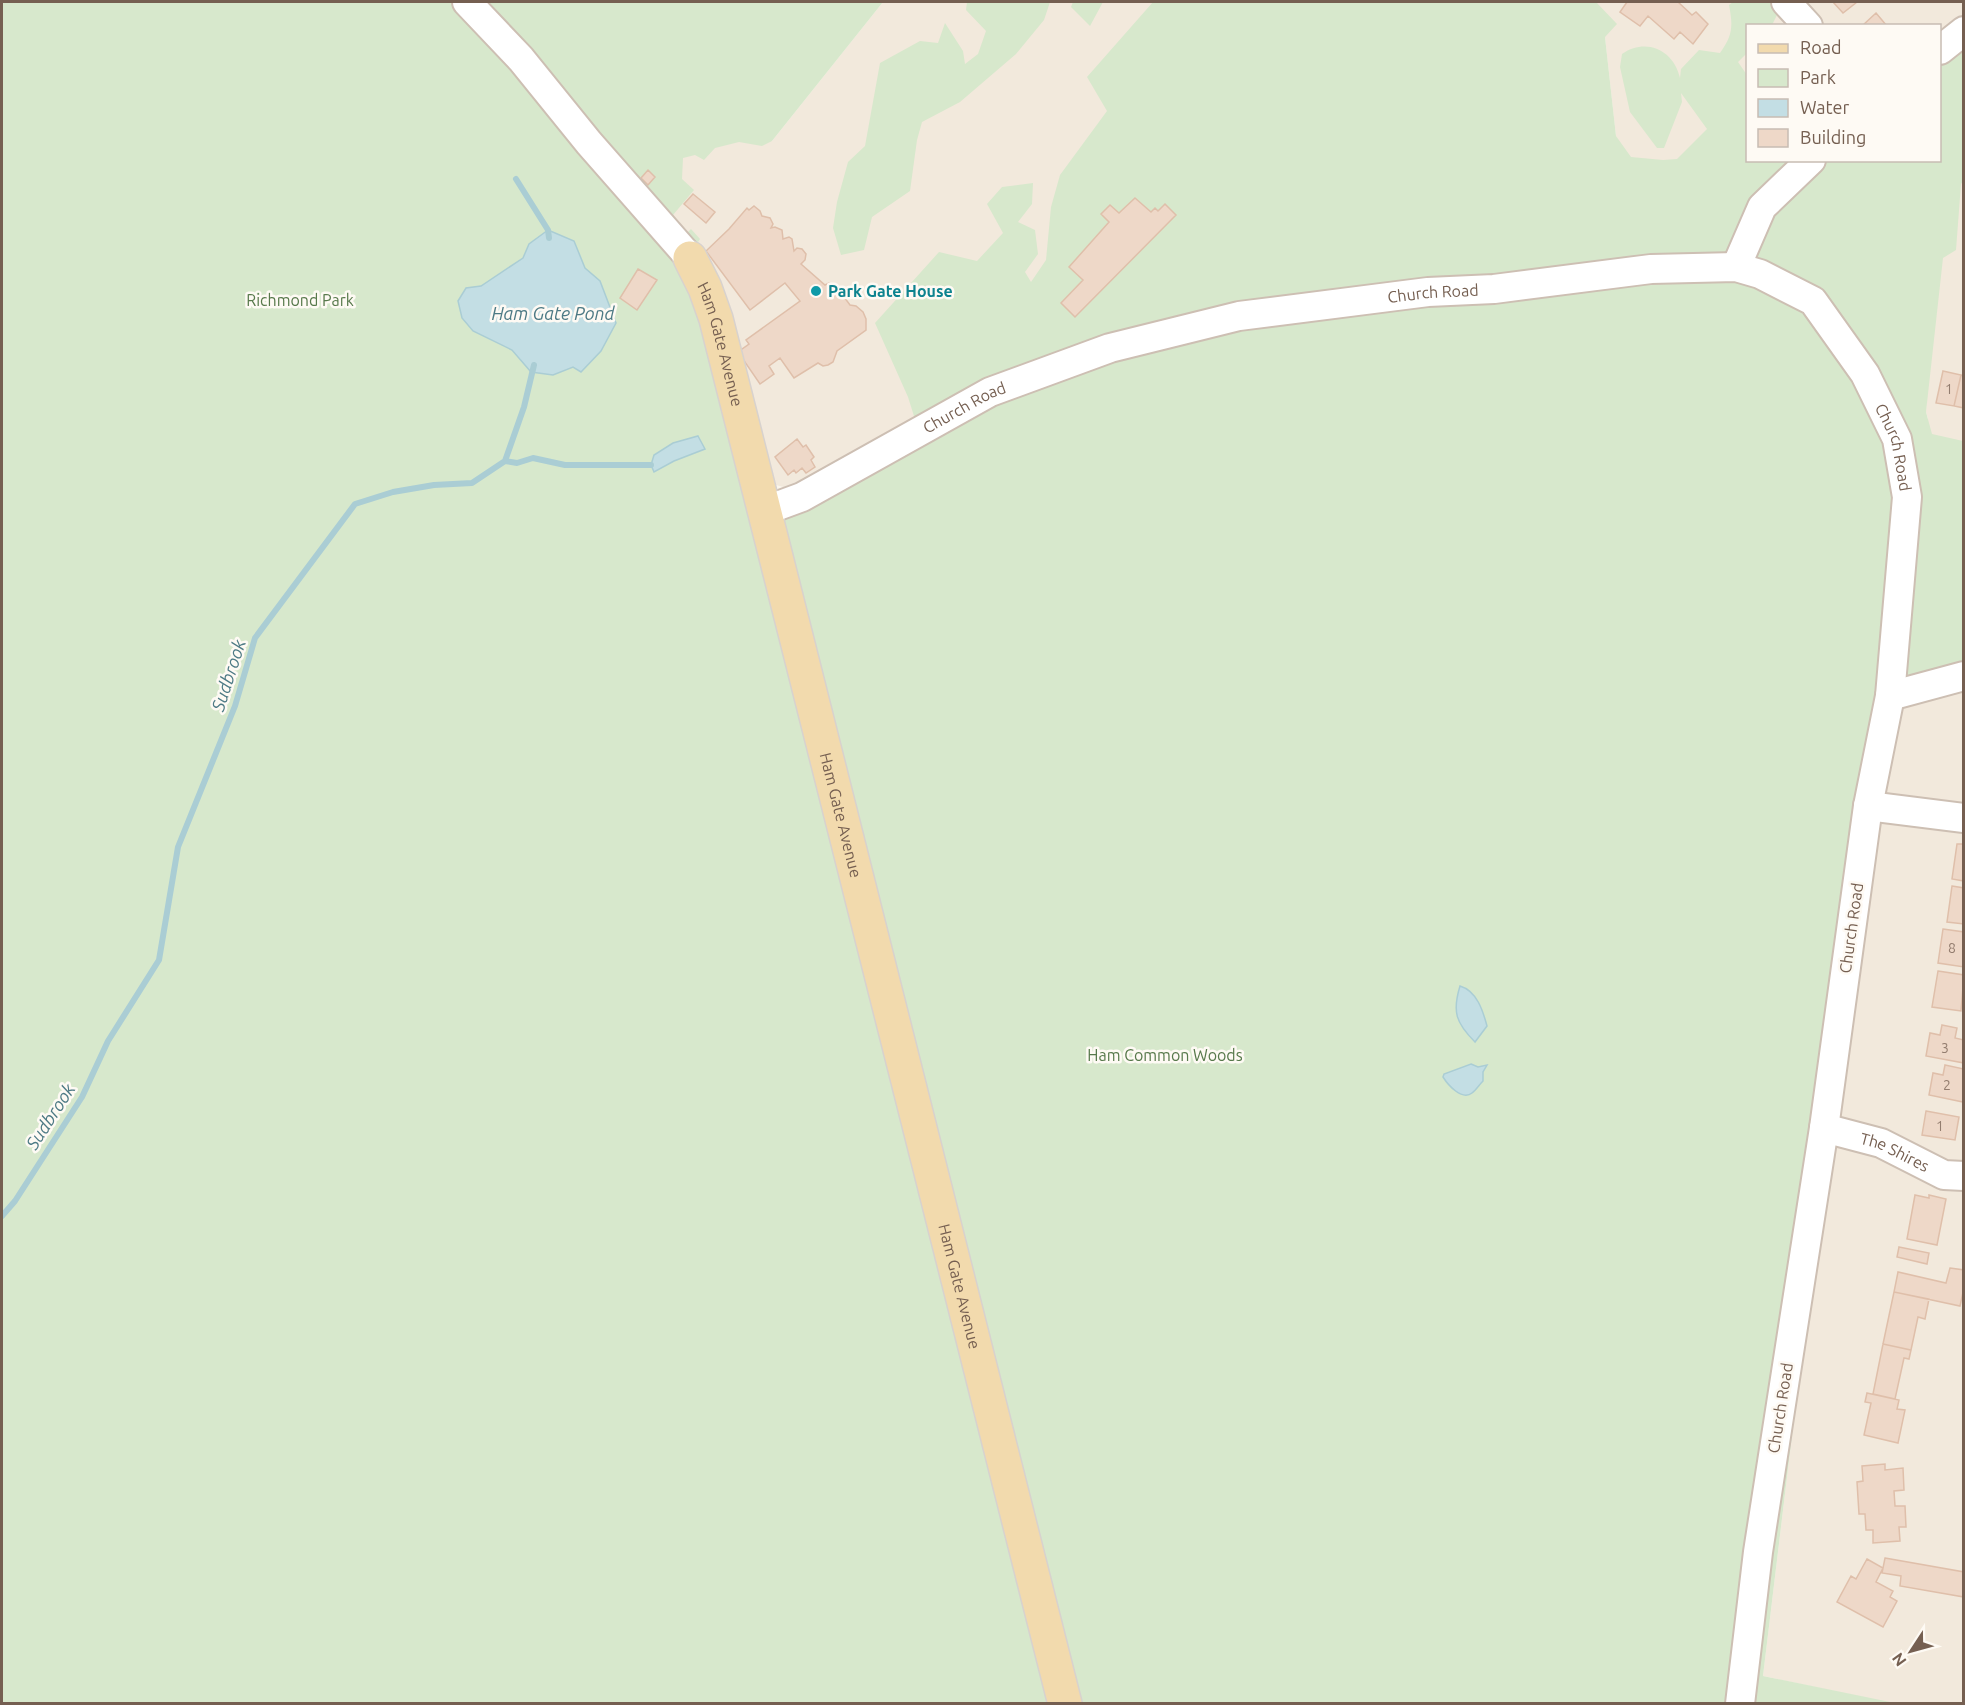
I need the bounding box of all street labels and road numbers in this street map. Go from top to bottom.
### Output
street label: Ham Gate Avenue [694,279,747,408]
street label: Church Road [1386,281,1479,306]
street label: Church Road [920,378,1008,437]
street label: Church Road [1872,400,1915,492]
street label: Ham Gate Avenue [817,751,865,880]
street label: Church Road [1836,882,1866,974]
street label: The Shires [1859,1129,1932,1175]
street label: Ham Gate Avenue [935,1222,984,1351]
street label: Church Road [1764,1362,1796,1454]

